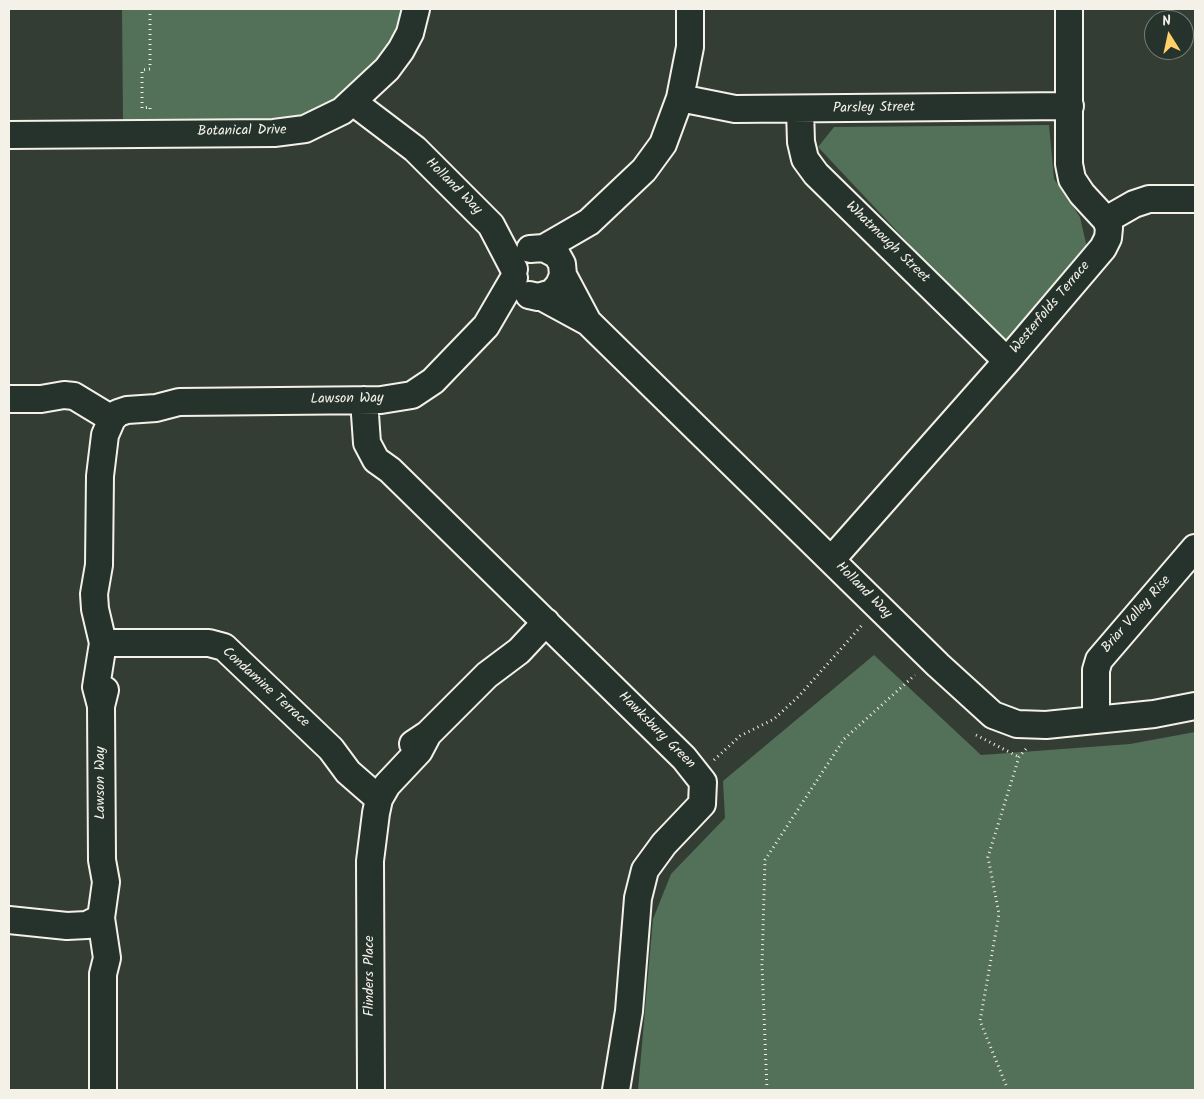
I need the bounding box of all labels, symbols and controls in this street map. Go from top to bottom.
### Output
north arrow [1144,10,1194,60]
text: N [1160,10,1173,33]
street label: Parsley Street [833,100,915,118]
street label: Botanical Drive [197,123,287,141]
street label: Holland Way [421,155,485,219]
street label: Whatmough Street [842,199,932,287]
street label: Westerfolds Terrace [1008,258,1094,358]
street label: Lawson Way [310,391,384,409]
street label: Holland Way [831,559,895,623]
street label: Briar Valley Rise [1099,573,1175,657]
street label: Condamine Terrace [218,644,312,732]
street label: Hawksbury Green [614,689,698,773]
street label: Lawson Way [94,746,110,820]
street label: Flinders Place [363,935,379,1017]

